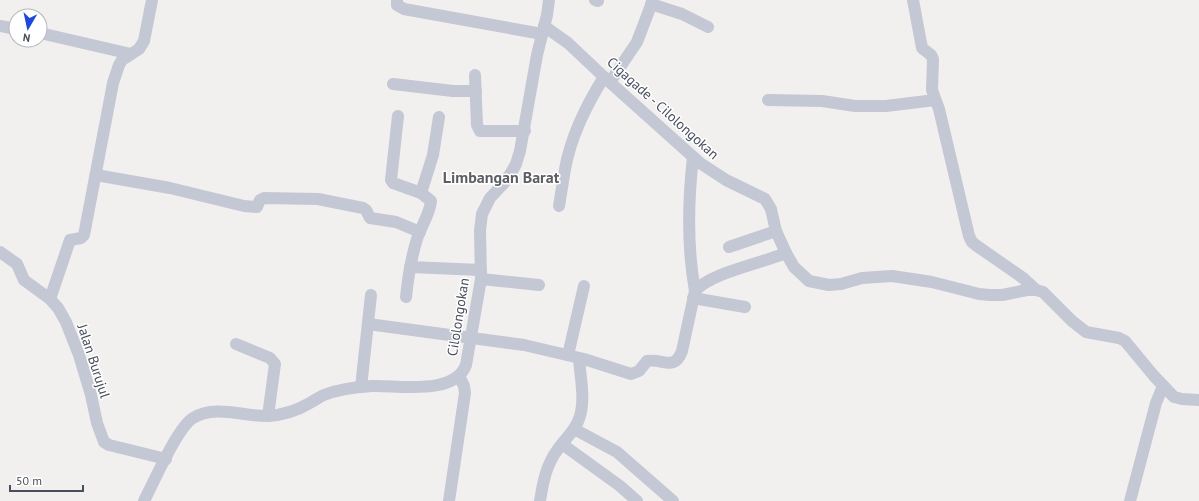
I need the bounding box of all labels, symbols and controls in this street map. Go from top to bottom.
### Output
north arrow [8,8,48,48]
text: N [22,30,31,45]
street label: Cigagade - Cilolongokan [603,53,723,163]
district label: Limbangan Barat [443,167,560,187]
street label: Cilolongokan [443,277,473,357]
street label: Jalan Burujul [73,321,114,400]
scale bar [10,467,83,493]
text: 50 m [16,473,42,488]

